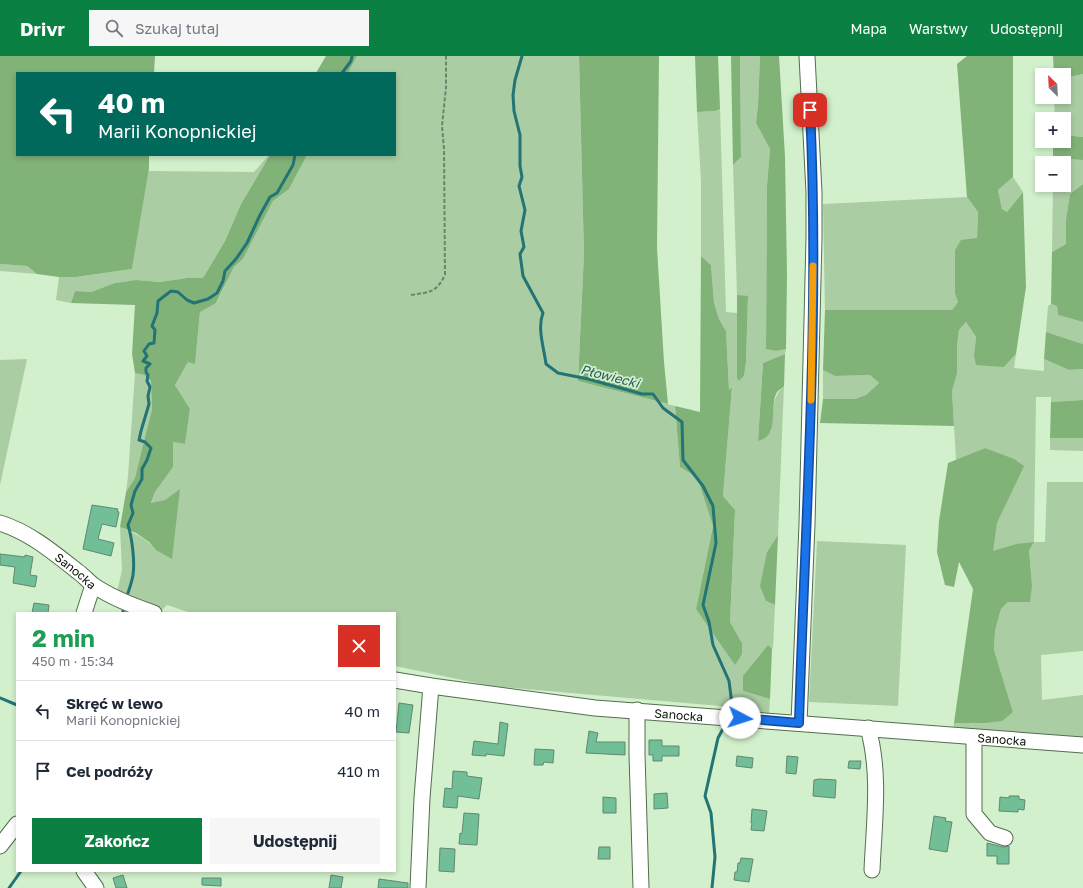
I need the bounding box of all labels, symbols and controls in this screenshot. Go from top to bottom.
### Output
search box [89,10,369,46]
text: Drivr [20,17,65,40]
icon: search [103,17,125,39]
text: Szukaj tutaj [135,19,219,37]
text: Mapa [851,20,887,37]
text: Warstwy [909,20,968,37]
text: Udostępnij [990,20,1063,37]
north arrow [1035,68,1071,104]
map controls [1035,68,1071,192]
text: 40 m [98,86,165,119]
icon: left [32,88,84,140]
pin [793,93,827,127]
icon: arrive [799,99,821,121]
button: + [1035,112,1071,148]
text: Marii Konopnickiej [98,120,257,142]
button: − [1035,156,1071,192]
water label: Płowiecki [579,361,642,391]
street label: Sanocka [52,549,99,592]
text: 2 min [32,623,95,652]
button: close [338,625,380,667]
text: 450 m · 15:34 [32,653,114,669]
text: Skręć w lewo [66,694,163,712]
position arrow [719,697,761,739]
icon: left [32,700,54,722]
text: 40 m [345,702,380,720]
street label: Sanocka [654,705,704,724]
text: Marii Konopnickiej [66,712,181,728]
street label: Sanocka [977,730,1027,748]
icon: arrive [32,760,54,782]
text: Cel podróży [66,762,153,780]
text: 410 m [337,762,380,780]
button: Zakończ [32,818,202,864]
button: Udostępnij [210,818,380,864]

